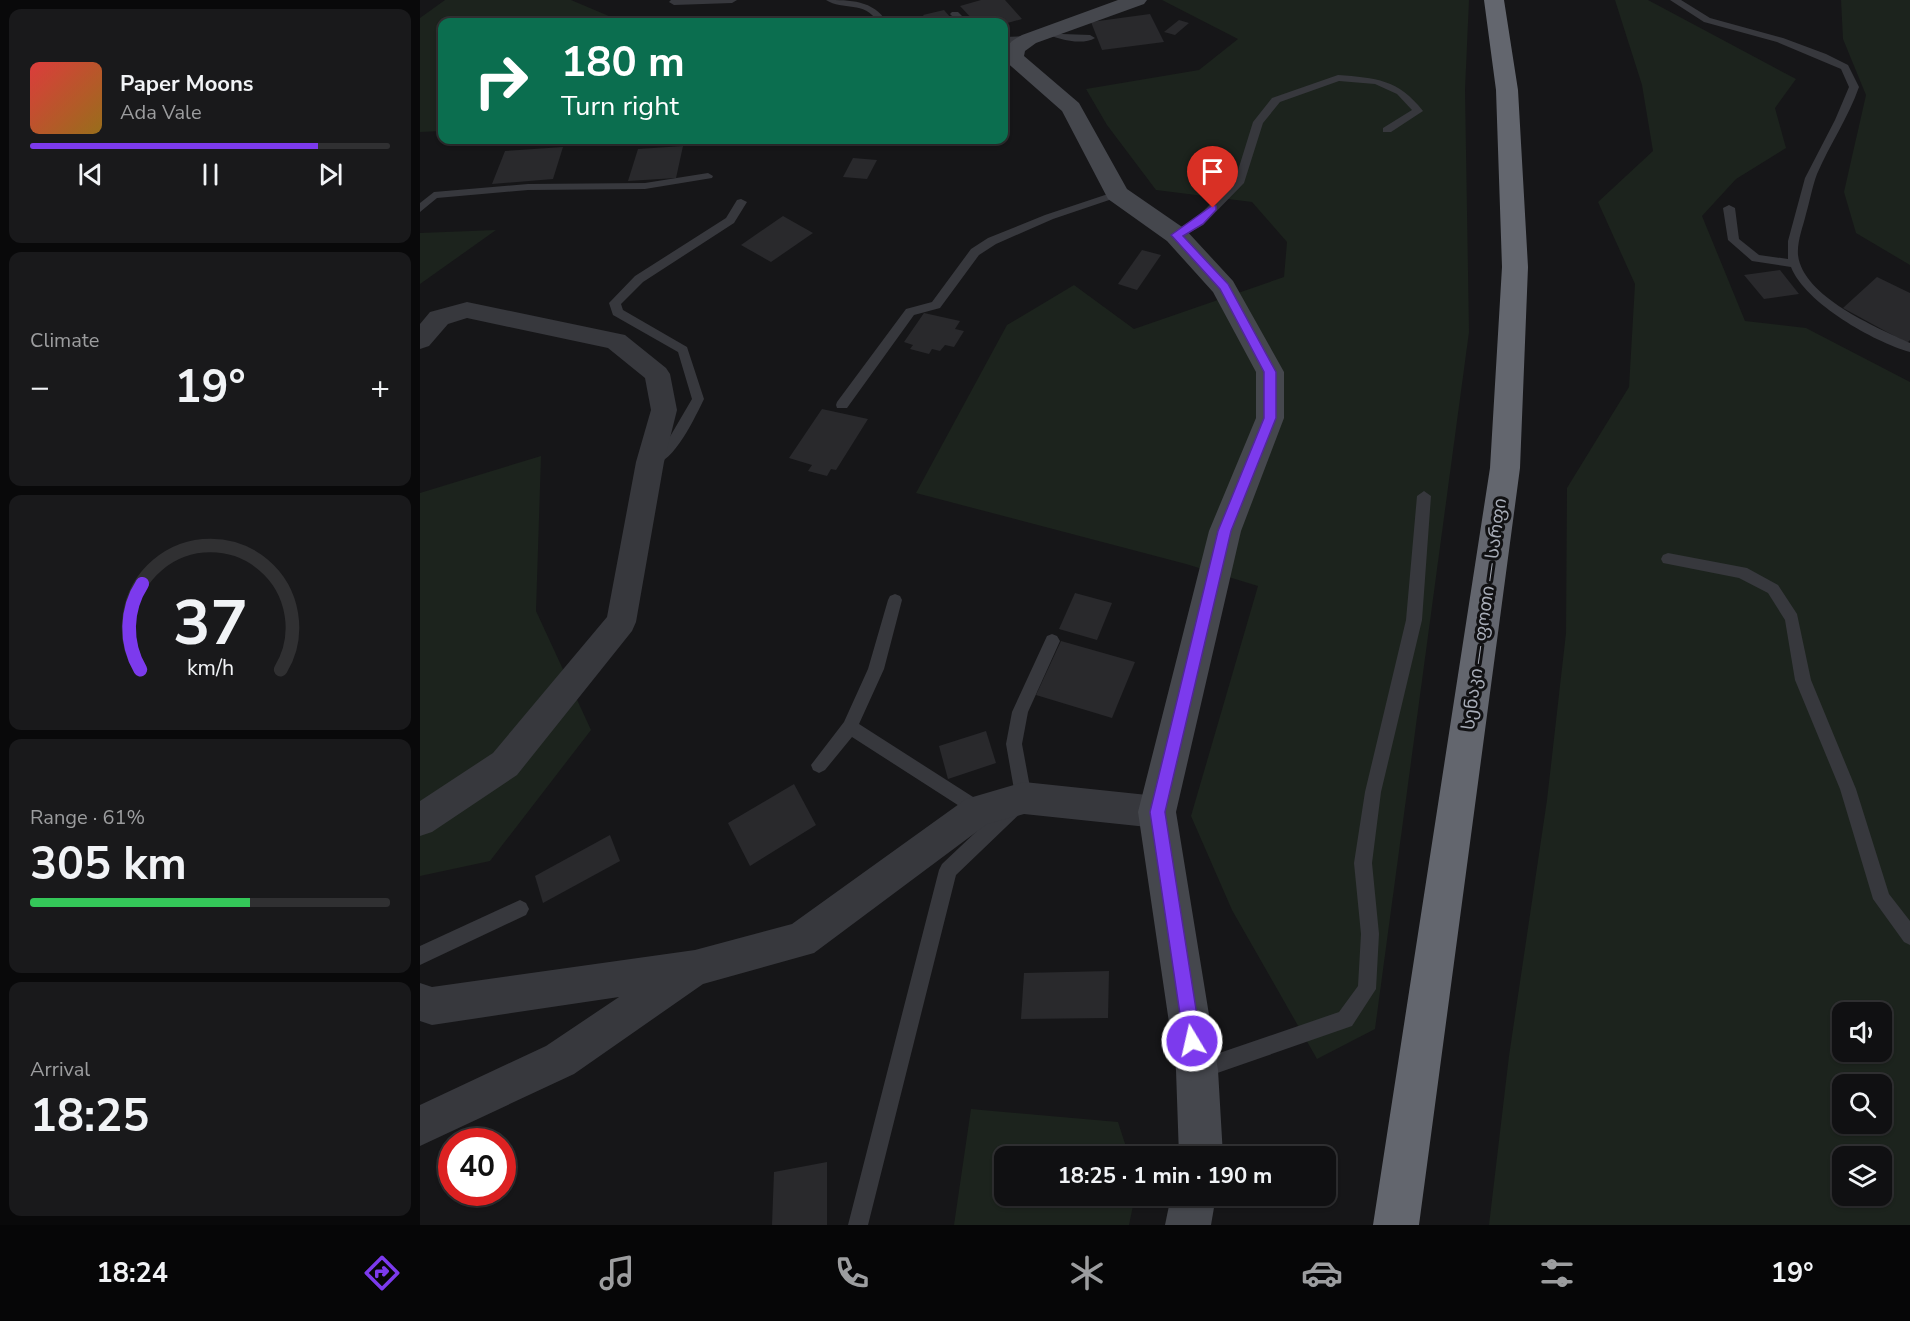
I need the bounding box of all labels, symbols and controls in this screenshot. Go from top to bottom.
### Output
text: 180 m [561,34,685,91]
icon: right [462,42,540,120]
text: Paper Moons [120,69,254,99]
text: Turn right [561,88,679,125]
text: Ada Vale [120,99,202,126]
pin [1187,146,1238,208]
icon: arrive [1196,155,1229,188]
icon: previous [74,158,107,191]
icon: pause [194,158,227,191]
icon: next [314,158,347,191]
text: Climate [30,327,99,354]
text: 19° [174,357,246,418]
text: − [30,365,50,410]
text: + [370,365,390,410]
street label: სენაკი — ფოთი — სარფი [1456,497,1512,731]
text: 37 [173,581,247,666]
text: km/h [186,653,234,683]
text: Range · 61% [30,804,145,831]
text: 305 km [30,834,187,895]
map controls [1832,1002,1892,1206]
button: sound [1832,1002,1892,1062]
position arrow [1160,1009,1224,1073]
text: Arrival [30,1056,90,1083]
button: search [1832,1074,1892,1134]
text: 18:25 [30,1086,149,1147]
speed limit sign: 40 [438,1128,516,1206]
button: layers [1832,1146,1892,1206]
text: 18:25 · 1 min · 190 m [1058,1161,1272,1191]
icon: directions [361,1252,403,1294]
icon: music [596,1252,638,1294]
icon: phone [831,1252,873,1294]
icon: climate [1066,1252,1108,1294]
icon: car [1301,1252,1343,1294]
icon: filters [1536,1252,1578,1294]
text: 18:24 [96,1255,168,1292]
text: 19° [1771,1255,1813,1292]

